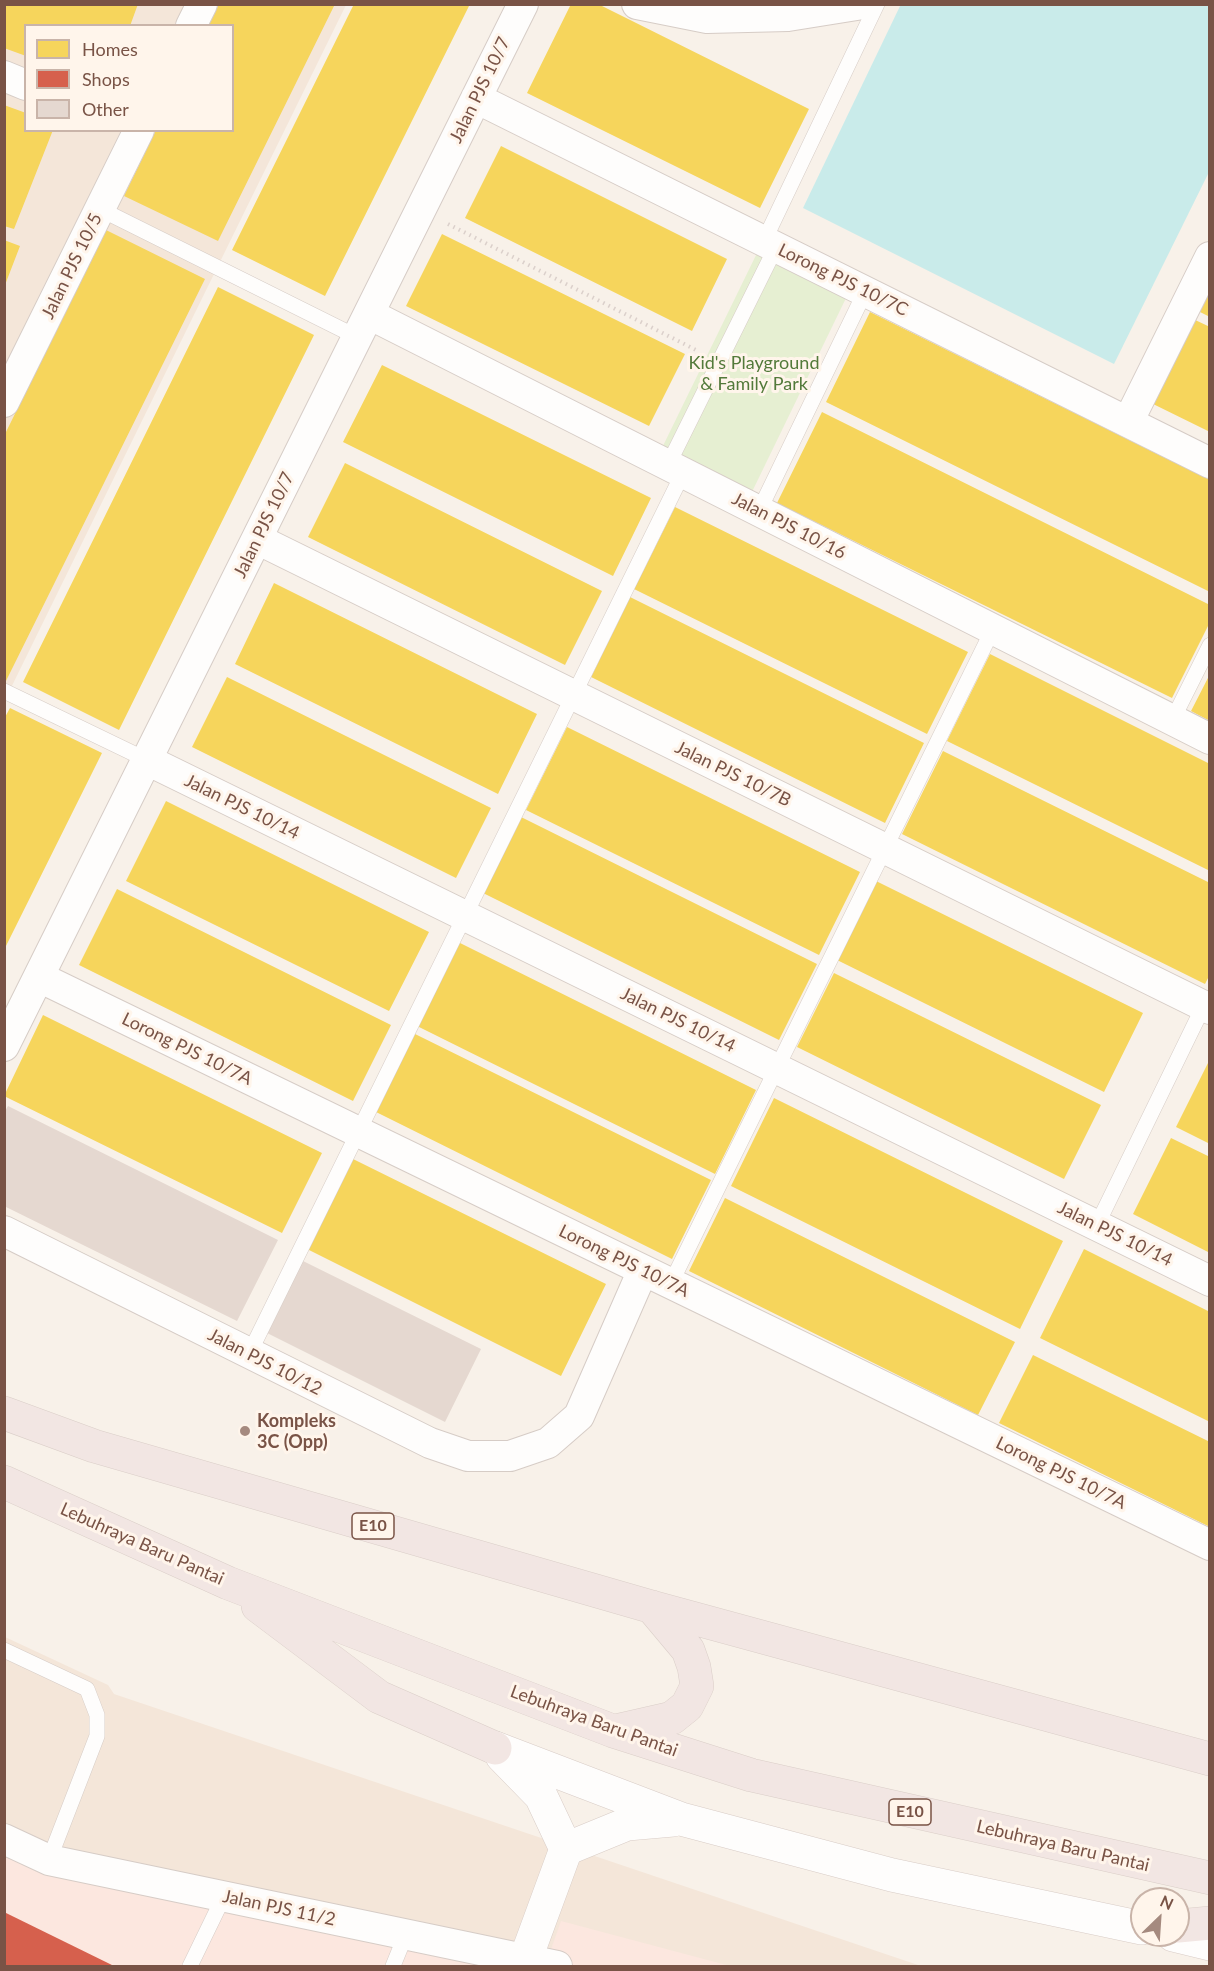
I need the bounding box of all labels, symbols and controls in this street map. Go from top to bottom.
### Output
legend [24,24,234,132]
street label: Jalan PJS 10/7 [445,34,515,146]
text: Homes [82,38,138,60]
text: Shops [82,68,130,90]
text: Other [82,98,129,120]
street label: Jalan PJS 10/5 [37,210,107,322]
street label: Lorong PJS 10/7C [774,239,912,321]
park label: Kid's Playground & Family Park [689,352,819,394]
street label: Jalan PJS 10/7 [229,469,299,581]
street label: Jalan PJS 10/16 [728,488,850,564]
street label: Jalan PJS 10/7B [671,737,795,811]
street label: Jalan PJS 10/14 [181,770,303,844]
street label: Jalan PJS 10/14 [617,983,739,1057]
street label: Lorong PJS 10/7A [118,1008,256,1090]
street label: Jalan PJS 10/14 [1054,1197,1176,1271]
street label: Lorong PJS 10/7A [555,1220,693,1302]
street label: Jalan PJS 10/12 [204,1324,326,1400]
place label: Kompleks 3C (Opp) [257,1410,336,1452]
marker: Kompleks 3C (Opp) [238,1424,252,1438]
street label: Lorong PJS 10/7A [992,1432,1130,1514]
street label: Lebuhraya Baru Pantai [57,1498,227,1590]
road number: E10 [352,1513,394,1539]
street label: Lebuhraya Baru Pantai [507,1681,681,1761]
road number: E10 [889,1799,931,1825]
street label: Lebuhraya Baru Pantai [974,1816,1152,1876]
street label: Jalan PJS 11/2 [221,1886,337,1930]
north arrow [1130,1887,1190,1947]
text: N [1157,1891,1177,1913]

